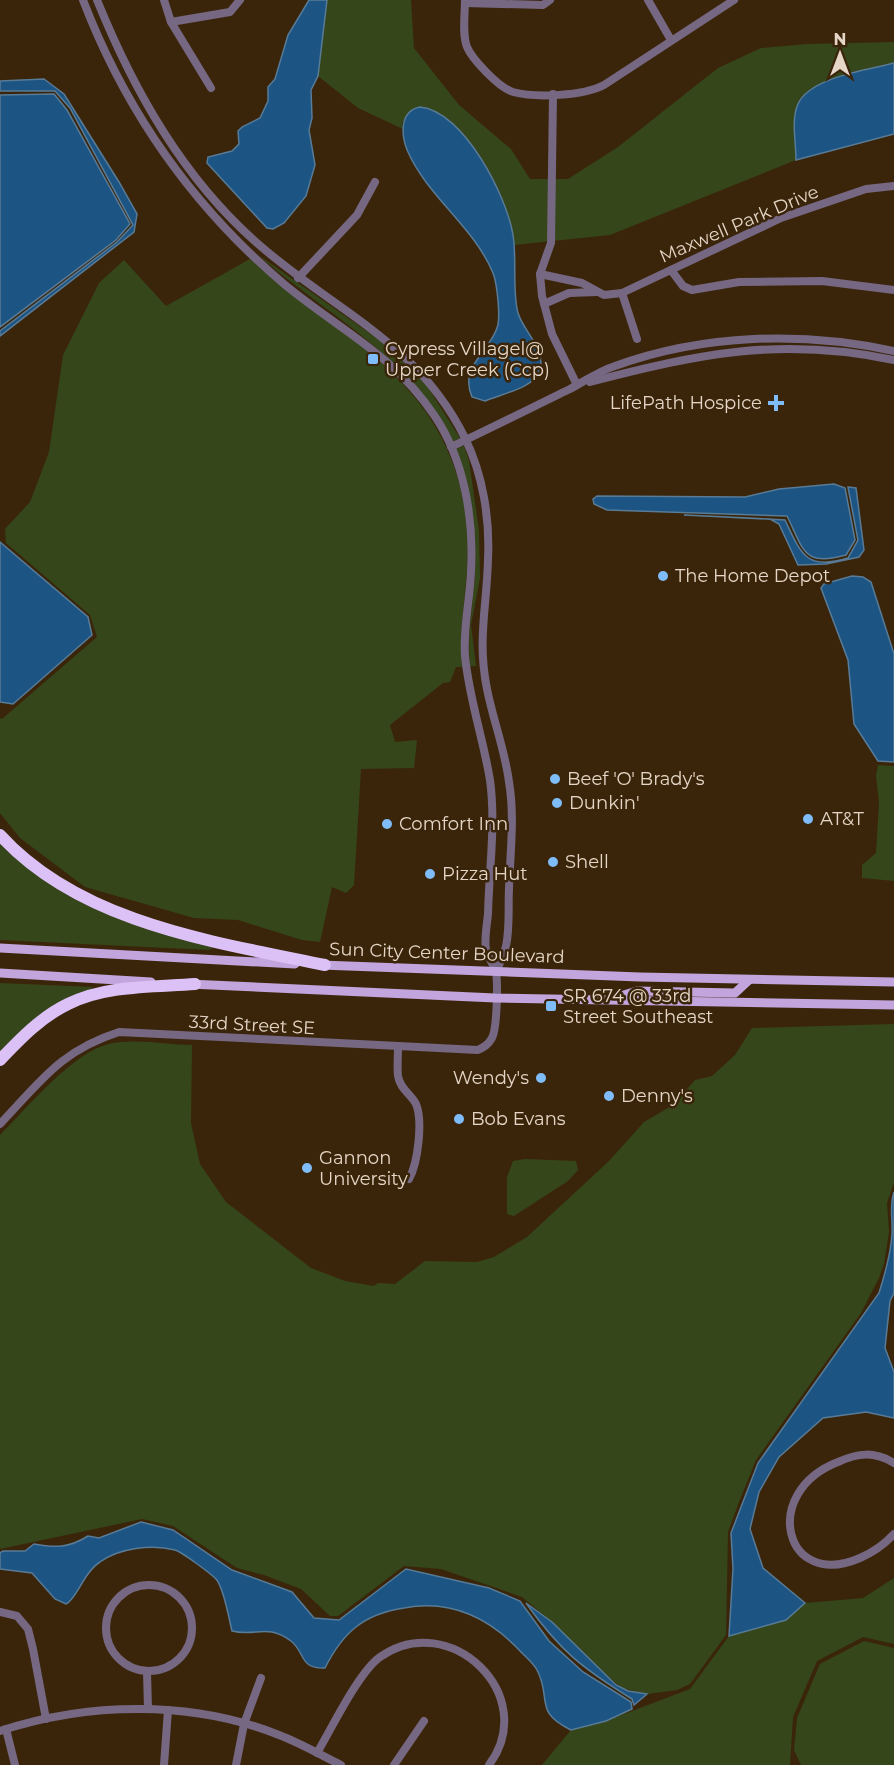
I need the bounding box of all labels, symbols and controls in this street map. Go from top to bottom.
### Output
north arrow [810,24,870,84]
text: N [834,30,846,49]
street label: Maxwell Park Drive [656,180,822,268]
place label: Cypress Villagel@ Upper Creek (Ccp) [385,338,550,381]
marker: Cypress Villagel@ Upper Creek (Ccp) [366,352,380,366]
place label: LifePath Hospice [610,392,762,414]
marker: LifePath Hospice [767,394,785,412]
place label: The Home Depot [675,565,830,587]
marker: The Home Depot [656,569,670,583]
place label: Beef 'O' Brady's [567,768,705,790]
marker: Beef 'O' Brady's [548,772,562,786]
place label: Dunkin' [569,792,640,814]
marker: Dunkin' [550,796,564,810]
place label: AT&T [820,808,865,830]
marker: AT&T [801,812,815,826]
place label: Comfort Inn [399,813,508,835]
marker: Comfort Inn [380,817,394,831]
place label: Shell [565,851,609,873]
marker: Shell [546,855,560,869]
place label: Pizza Hut [442,863,528,885]
marker: Pizza Hut [423,867,437,881]
street label: Sun City Center Boulevard [329,938,565,968]
place label: SR 674 @ 33rd Street Southeast [563,985,713,1028]
marker: SR 674 @ 33rd Street Southeast [544,999,558,1013]
street label: 33rd Street SE [188,1011,316,1039]
place label: Wendy's [453,1067,529,1089]
marker: Wendy's [534,1071,548,1085]
place label: Denny's [621,1085,693,1107]
marker: Denny's [602,1089,616,1103]
place label: Bob Evans [471,1108,566,1130]
marker: Bob Evans [452,1112,466,1126]
place label: Gannon University [319,1147,408,1190]
marker: Gannon University [300,1161,314,1175]

